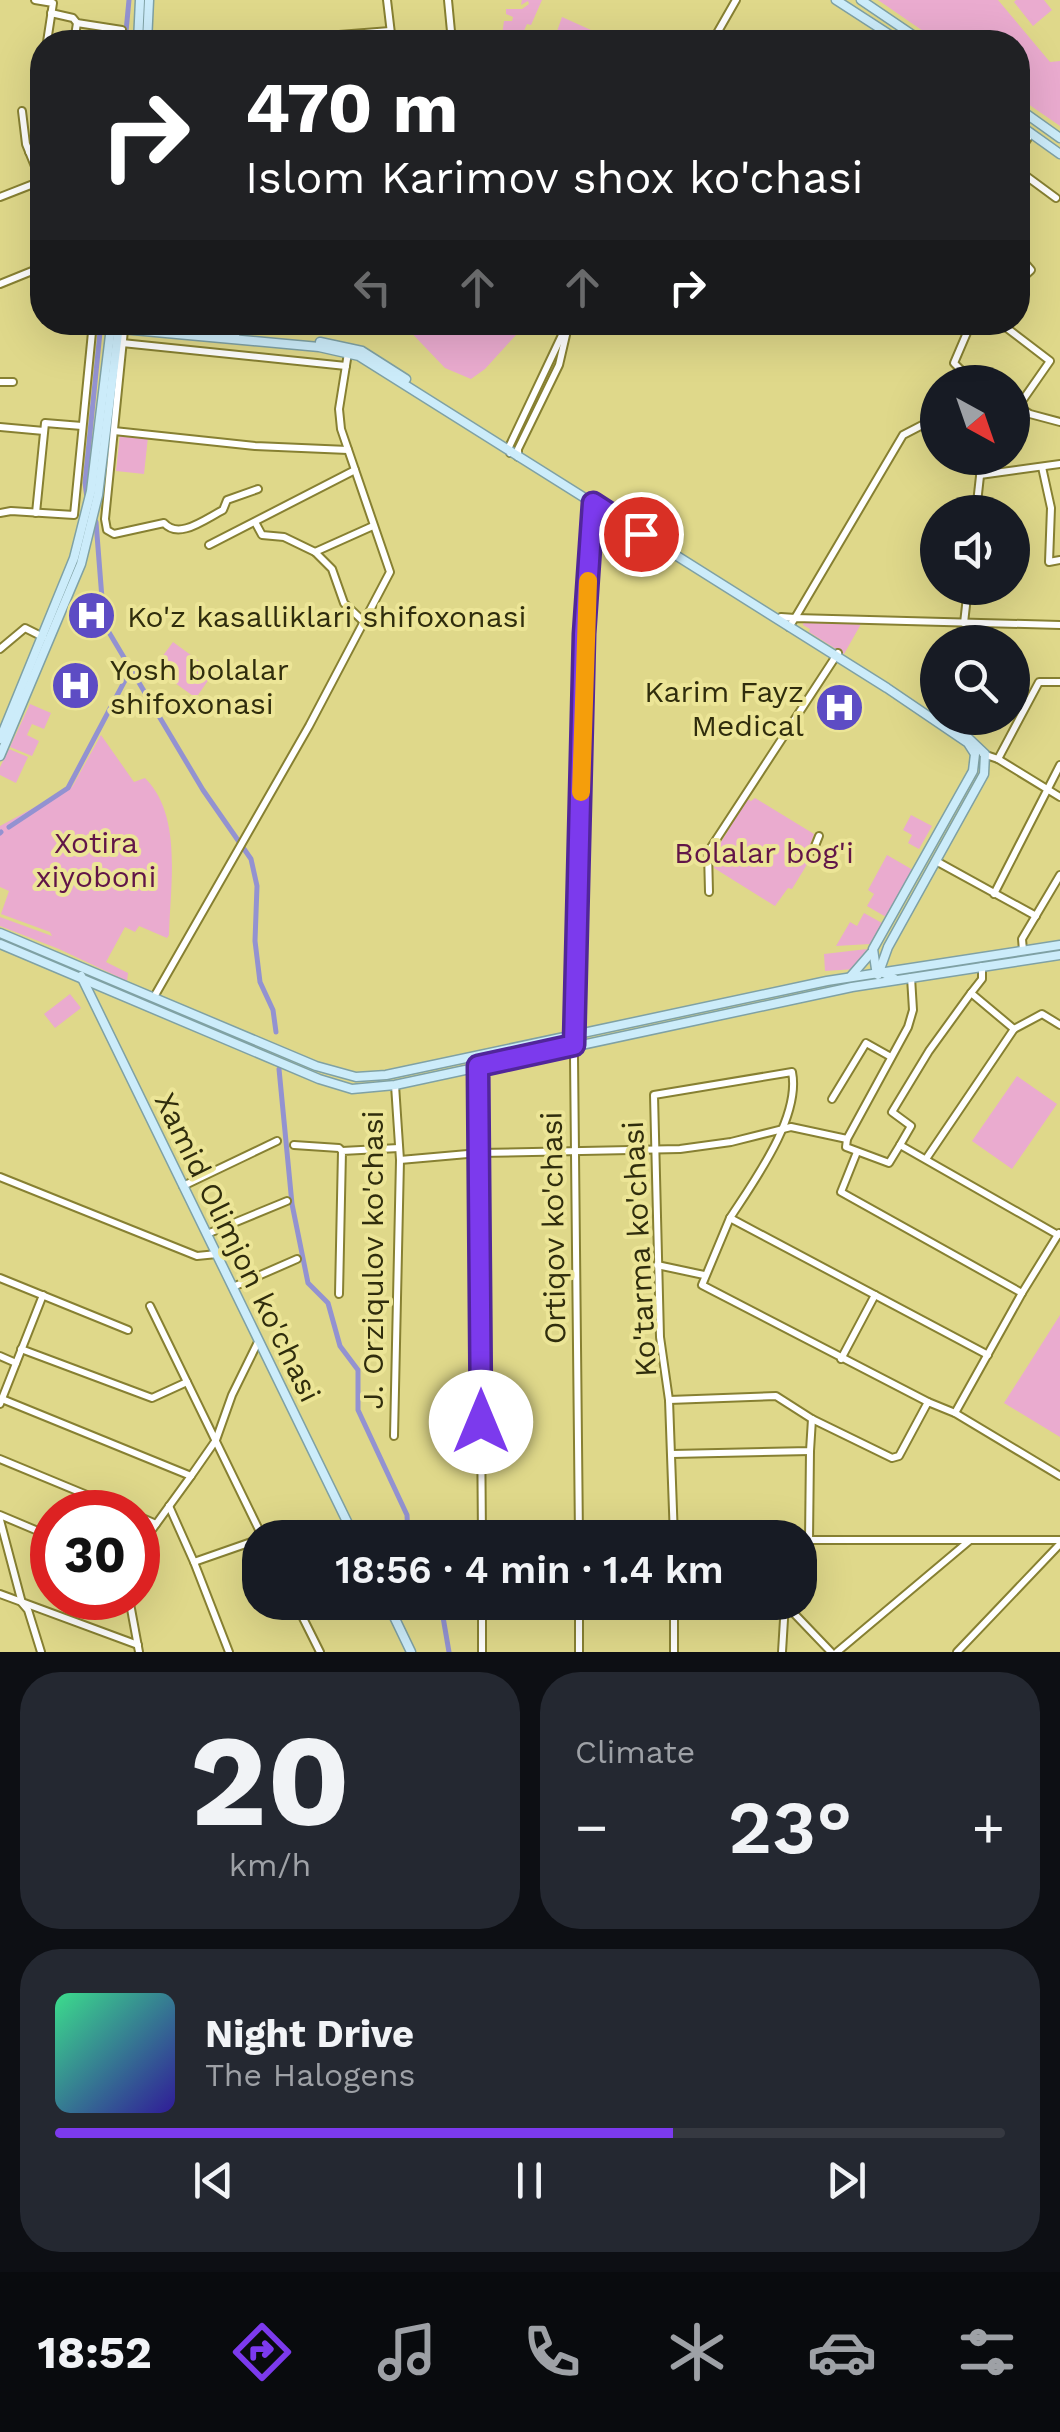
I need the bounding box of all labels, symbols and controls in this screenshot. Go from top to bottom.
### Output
text: 470 m [245,67,458,149]
icon: right [80,70,210,200]
text: Islom Karimov shox ko'chasi [245,151,864,204]
icon: left [345,260,400,315]
icon: ahead [450,260,505,315]
icon: ahead [555,260,610,315]
icon: right [660,260,715,315]
north arrow [920,365,1030,475]
map controls [920,365,1030,735]
pin [599,492,684,577]
button: sound [920,495,1030,605]
icon: arrive [614,507,669,562]
hospital icon: Ko'z kasalliklari shifoxonasi [66,590,118,642]
place label: Ko'z kasalliklari shifoxonasi [127,599,526,634]
button: search [920,625,1030,735]
place label: Yosh bolalar shifoxonasi [110,652,289,721]
hospital icon: Yosh bolalar shifoxonasi [49,660,101,712]
place label: Karim Fayz Medical [644,674,804,743]
hospital icon: Karim Fayz Medical [813,682,865,734]
park label: Xotira xiyoboni [36,825,156,894]
park label: Bolalar bog'i [674,835,854,870]
street label: Xamid Olimjon ko'chasi [148,1087,328,1407]
street label: J. Orziqulov ko'chasi [355,1110,390,1410]
street label: Ortiqov ko'chasi [533,1111,573,1345]
street label: Ko'tarma ko'chasi [615,1120,663,1378]
position arrow [429,1370,533,1474]
speed limit sign: 30 [30,1490,160,1620]
text: 18:56 · 4 min · 1.4 km [335,1548,724,1592]
text: 20 [189,1704,351,1857]
text: Climate [575,1733,695,1771]
text: 23° [728,1783,852,1871]
text: − [575,1795,608,1859]
text: + [972,1795,1005,1859]
text: km/h [229,1846,311,1884]
text: Night Drive [205,2012,414,2056]
text: The Halogens [205,2056,415,2094]
icon: previous [186,2153,241,2208]
icon: pause [502,2153,557,2208]
icon: next [819,2153,874,2208]
icon: directions [227,2317,297,2387]
icon: music [372,2317,442,2387]
icon: phone [517,2317,587,2387]
icon: climate [662,2317,732,2387]
icon: car [807,2317,877,2387]
icon: filters [952,2317,1022,2387]
text: 18:52 [38,2326,152,2379]

